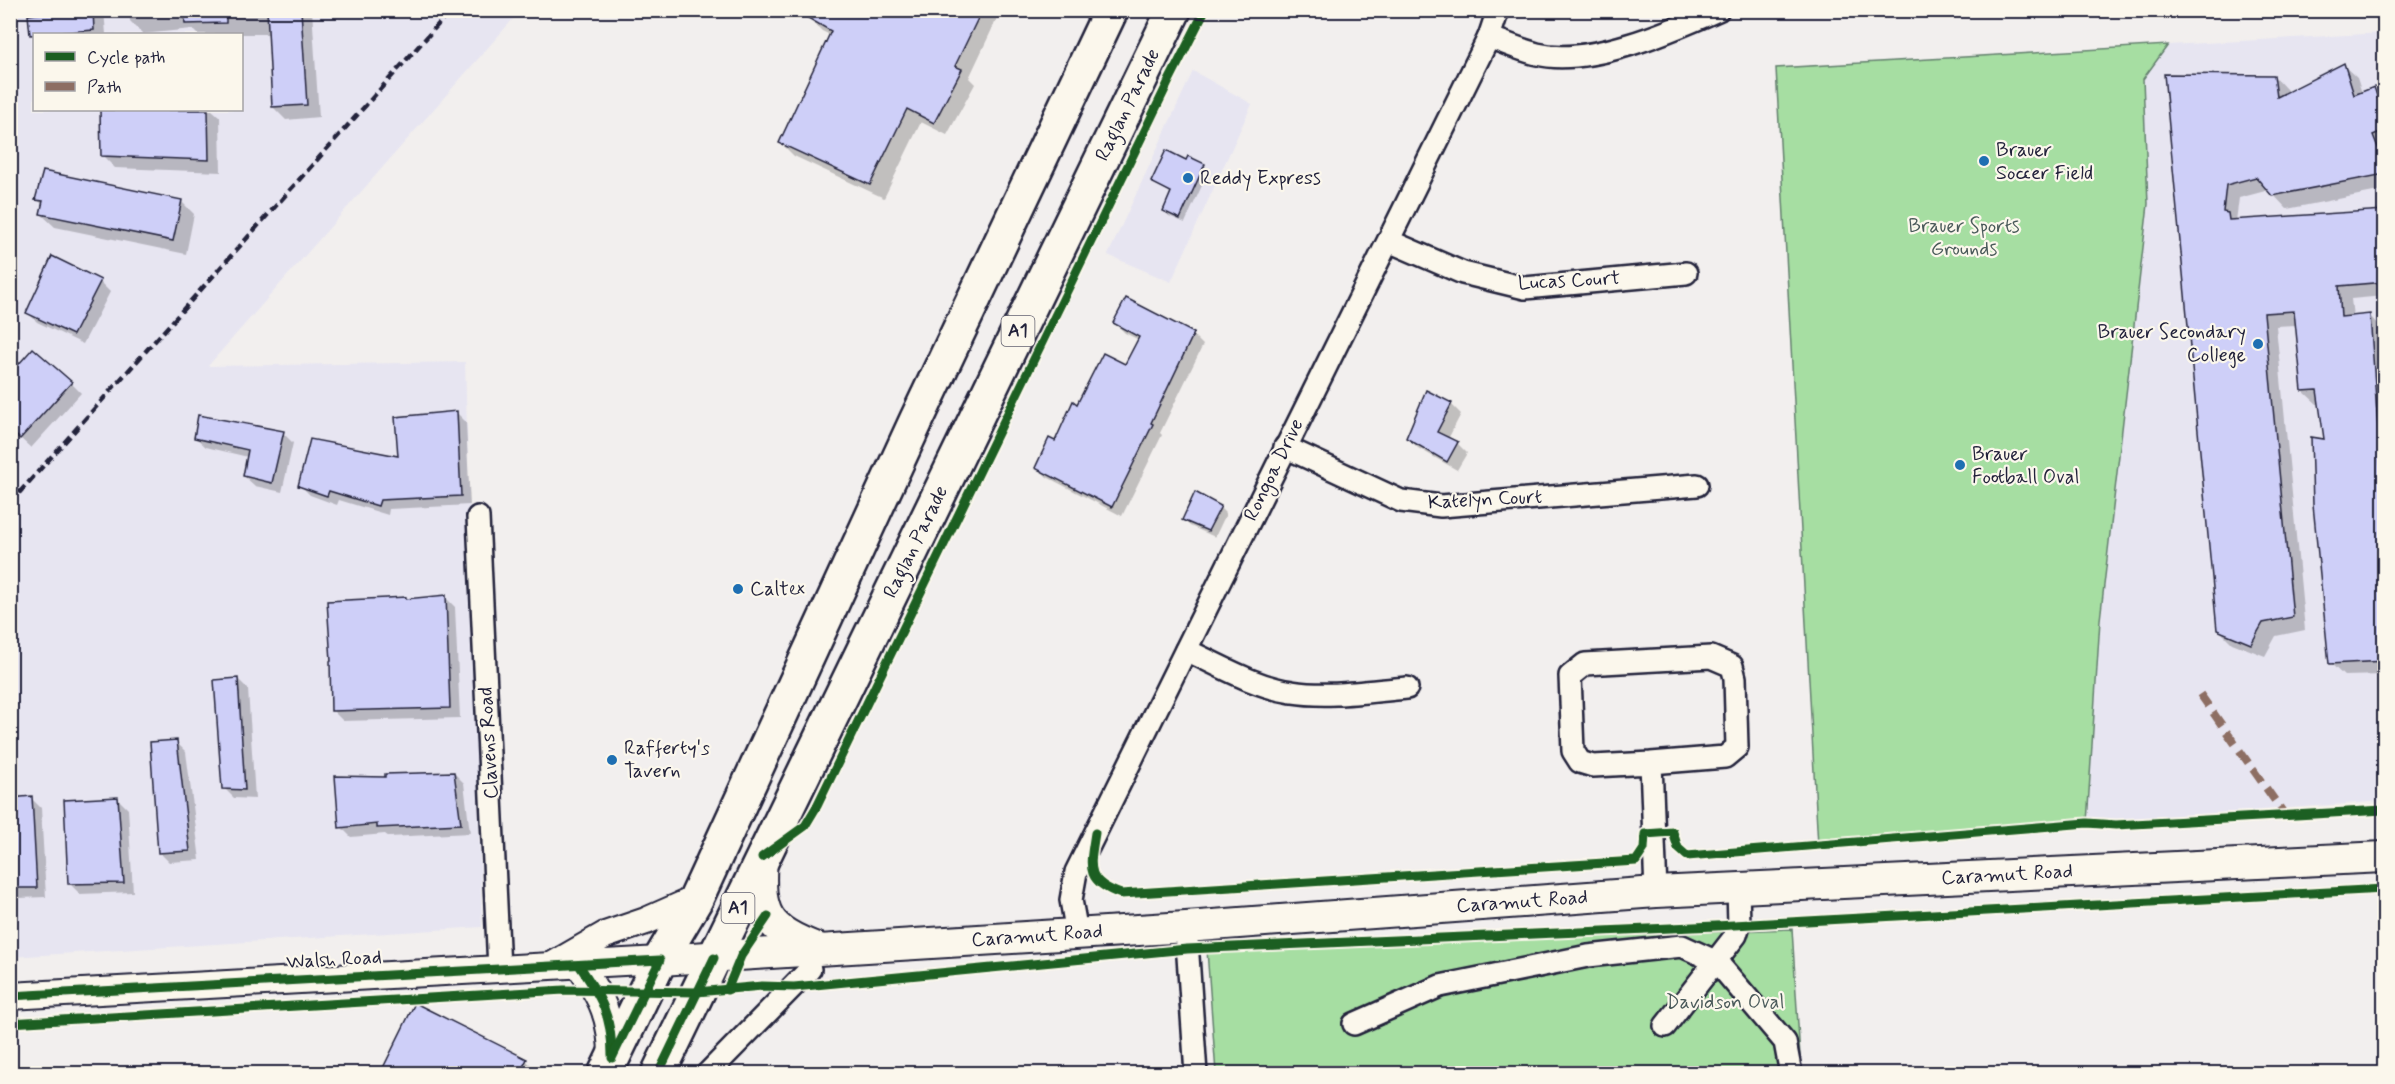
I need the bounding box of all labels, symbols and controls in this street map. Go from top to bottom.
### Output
legend [33,33,243,111]
street label: Raglan Parade [1089,44,1169,167]
text: Cycle path [87,46,165,70]
text: Path [87,76,122,100]
place label: Brauer Soccer Field [1996,137,2093,187]
marker: Brauer Soccer Field [1977,154,1991,168]
place label: Reddy Express [1200,165,1321,192]
marker: Reddy Express [1181,171,1195,185]
park label: Brauer Sports Grounds [1908,213,2020,263]
street label: Lucas Court [1517,265,1621,297]
road number: A1 [1002,316,1034,346]
place label: Brauer Secondary College [2098,319,2246,369]
marker: Brauer Secondary College [2251,337,2265,351]
street label: Rongoa Drive [1238,414,1311,526]
place label: Brauer Football Oval [1972,441,2079,491]
marker: Brauer Football Oval [1953,458,1967,472]
street label: Raglan Parade [877,481,957,604]
street label: Katelyn Court [1427,484,1543,516]
place label: Caltex [750,576,805,603]
marker: Caltex [731,582,745,596]
street label: Clavens Road [473,686,505,800]
place label: Rafferty's Tavern [624,735,710,785]
marker: Rafferty's Tavern [605,753,619,767]
street label: Caramut Road [1941,858,2073,892]
street label: Caramut Road [1455,884,1589,920]
road number: A1 [722,893,754,923]
street label: Caramut Road [970,918,1104,954]
street label: Walsh Road [286,944,382,976]
park label: Davidson Oval [1666,989,1784,1016]

